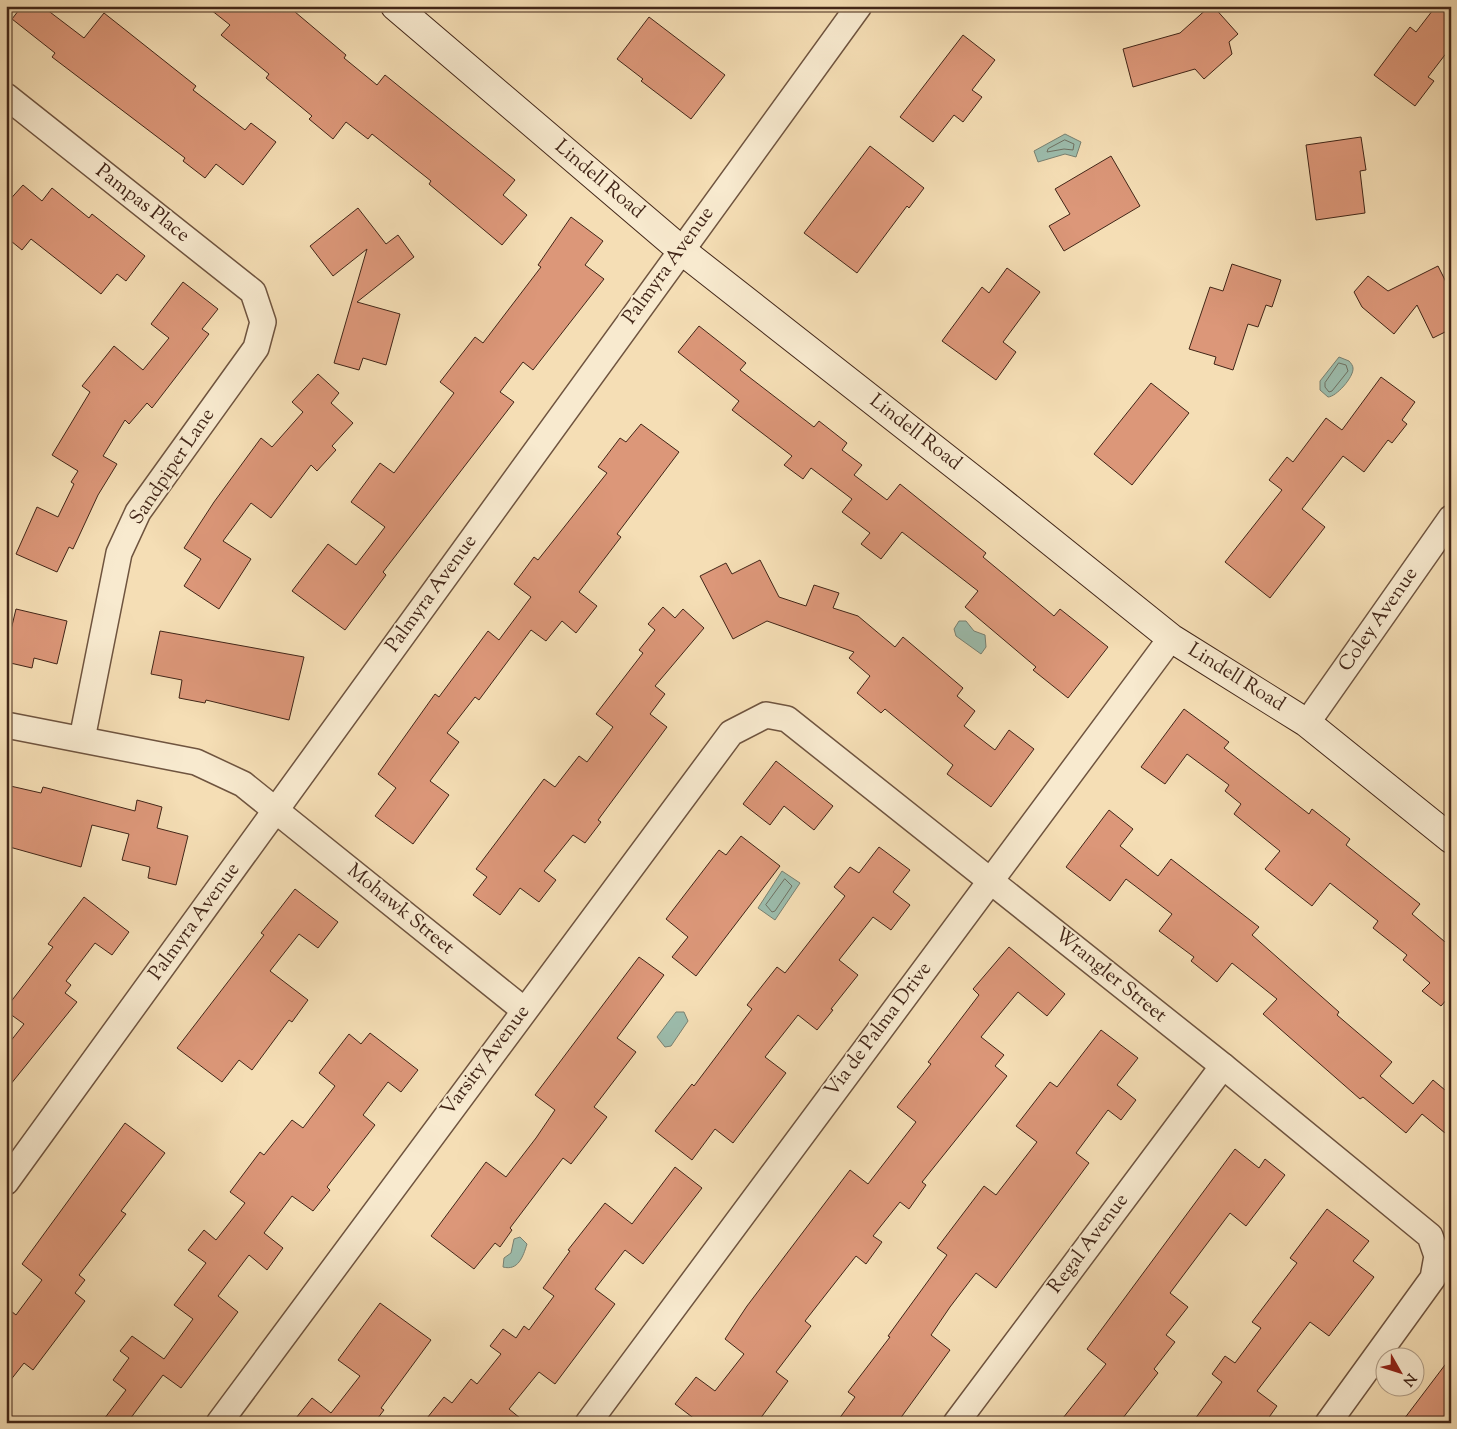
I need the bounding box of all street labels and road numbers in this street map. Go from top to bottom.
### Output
street label: Lindell Road [548,134,650,226]
street label: Pampas Place [88,158,196,250]
street label: Palmyra Avenue [616,201,722,331]
street label: Lindell Road [863,388,967,478]
street label: Sandpiper Lane [123,403,223,531]
street label: Palmyra Avenue [379,529,485,659]
street label: Coley Avenue [1332,562,1426,678]
street label: Lindell Road [1182,637,1290,719]
street label: Palmyra Avenue [142,857,248,987]
street label: Mohawk Street [340,857,460,963]
street label: Wrangler Street [1048,922,1173,1031]
street label: Via de Palma Drive [818,956,940,1104]
street label: Varsity Avenue [434,999,538,1123]
street label: Regal Avenue [1042,1188,1136,1300]

